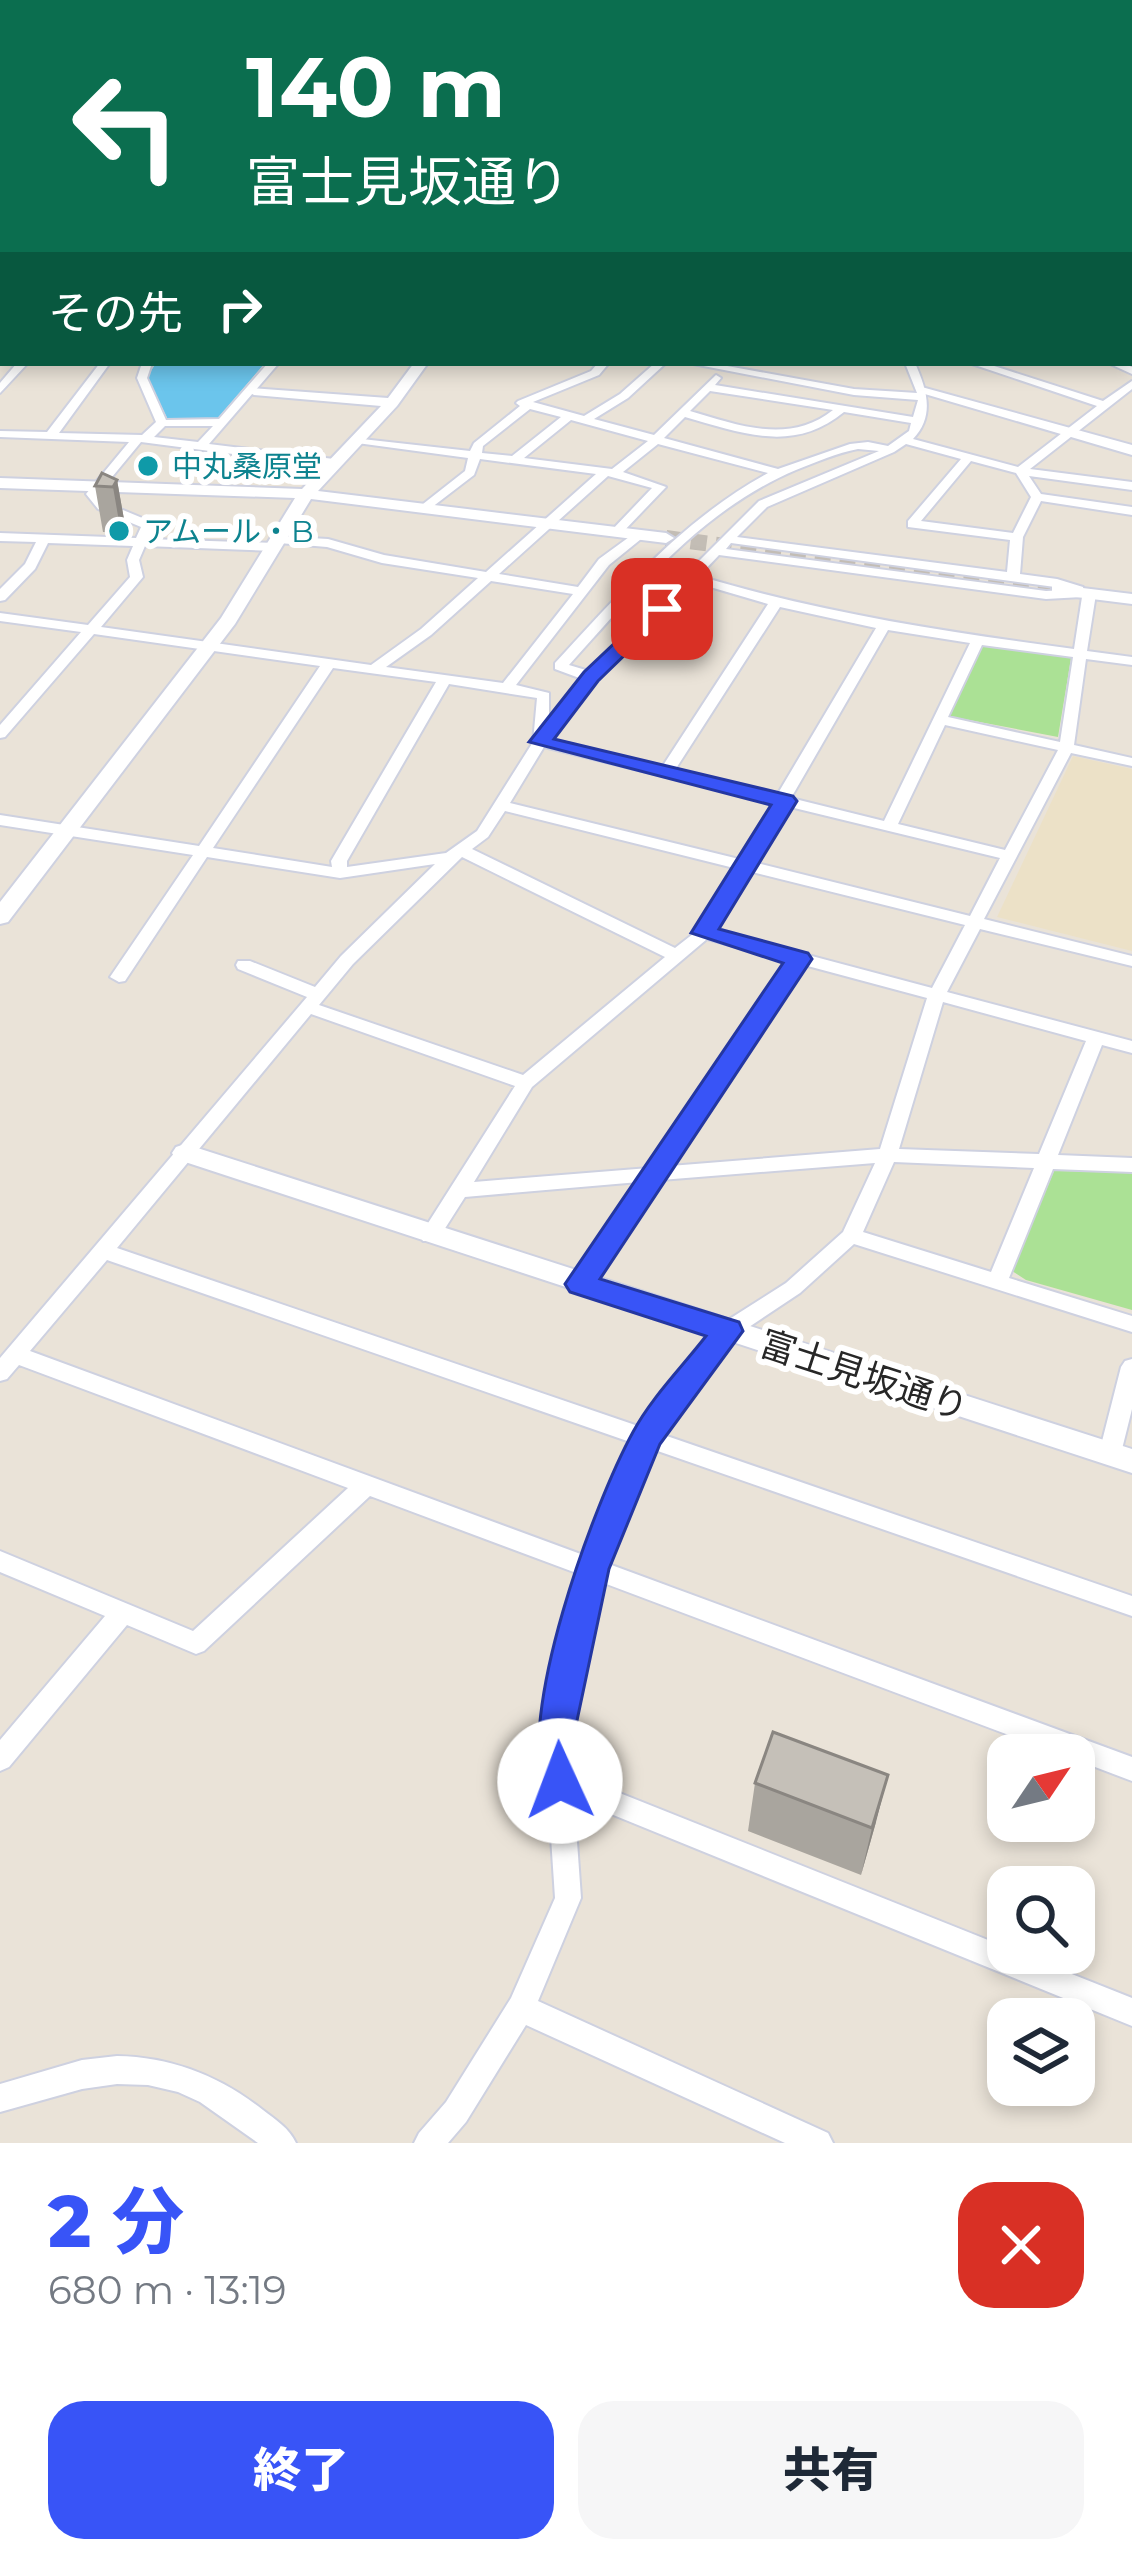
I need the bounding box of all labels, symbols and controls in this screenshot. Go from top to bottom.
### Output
text: 140 m [246,36,506,138]
icon: left [48,48,204,204]
text: 富士見坂通り [246,149,570,215]
icon: right [207,276,273,342]
text: その先 [48,285,183,340]
place label: 中丸桑原堂 [172,448,322,485]
marker: 中丸桑原堂 [135,453,161,479]
place label: アムール・B [143,513,314,550]
marker: アムール・B [106,518,132,544]
pin [611,558,713,660]
icon: arrive [629,576,695,642]
street label: 富士見坂通り [754,1321,974,1429]
position arrow [497,1718,623,1844]
north arrow [987,1734,1095,1842]
map controls [987,1734,1095,2106]
button: search [987,1866,1095,1974]
button: layers [987,1998,1095,2106]
text: 2 分 [48,2177,184,2265]
button: close [958,2182,1084,2308]
text: 680 m · 13:19 [48,2266,287,2314]
button: 終了 [48,2401,554,2539]
button: 共有 [578,2401,1084,2539]

